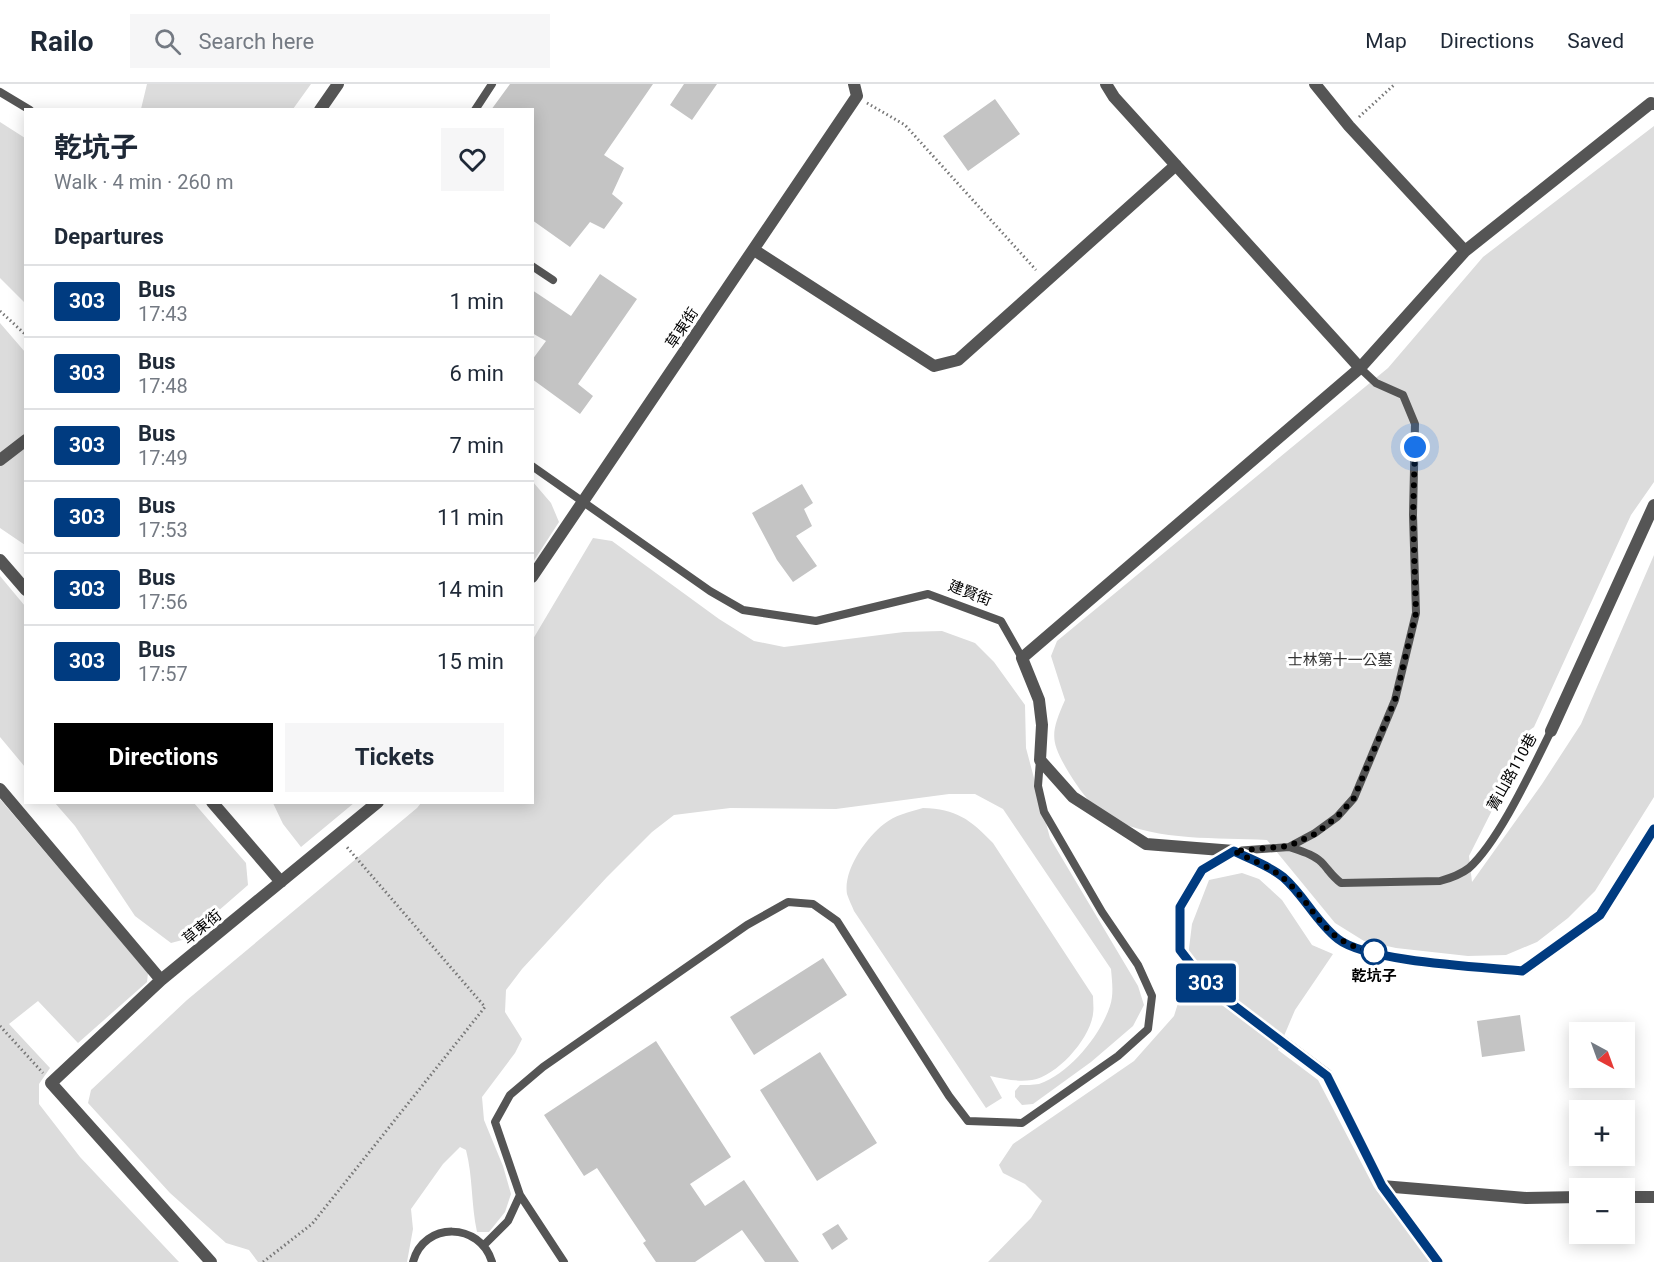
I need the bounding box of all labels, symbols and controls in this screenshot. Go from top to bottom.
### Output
search box [130,14,550,68]
text: Railo [30,25,94,58]
icon: search [151,25,184,58]
text: Search here [199,29,314,54]
text: Map [1365,29,1407,53]
text: Directions [1440,29,1534,53]
text: Saved [1567,29,1624,53]
button: heart [441,128,504,191]
text: 乾坑子 [54,131,138,164]
text: Walk · 4 min · 260 m [54,170,233,194]
text: Departures [54,224,164,249]
text: Bus [138,277,176,302]
text: 303 [69,289,105,313]
text: 1 min [449,289,504,314]
text: 17:43 [138,302,188,326]
street label: 草東街 [662,304,702,352]
text: Bus [138,349,176,374]
text: 303 [69,361,105,385]
text: 6 min [449,361,504,386]
text: 17:48 [138,374,188,398]
text: Bus [138,421,176,446]
your location [1400,432,1430,462]
text: 303 [69,433,105,457]
text: 7 min [449,433,504,458]
text: 17:49 [138,446,188,470]
text: Bus [138,493,176,518]
text: 303 [69,505,105,529]
text: 11 min [437,505,504,530]
text: 17:53 [138,518,188,542]
text: Bus [138,565,176,590]
text: 303 [69,577,105,601]
text: 14 min [437,577,504,602]
street label: 建賢街 [946,577,994,609]
text: 17:56 [138,590,188,614]
text: Bus [138,637,176,662]
text: 303 [69,649,105,673]
text: 15 min [437,649,504,674]
park label: 士林第十一公墓 [1287,651,1393,669]
text: 17:57 [138,662,188,686]
button: Directions [54,723,273,792]
button: Tickets [285,723,504,792]
street label: 菁山路110巷 [1483,730,1541,814]
street label: 草東街 [179,906,225,948]
marker: 乾坑子 [1361,939,1387,965]
line badge: 303 [1172,964,1240,1002]
place label: 乾坑子 [1351,967,1397,985]
text: 303 [1188,971,1224,995]
north arrow [1569,1022,1635,1088]
map controls [1569,1022,1635,1244]
button: + [1569,1100,1635,1166]
button: − [1569,1178,1635,1244]

